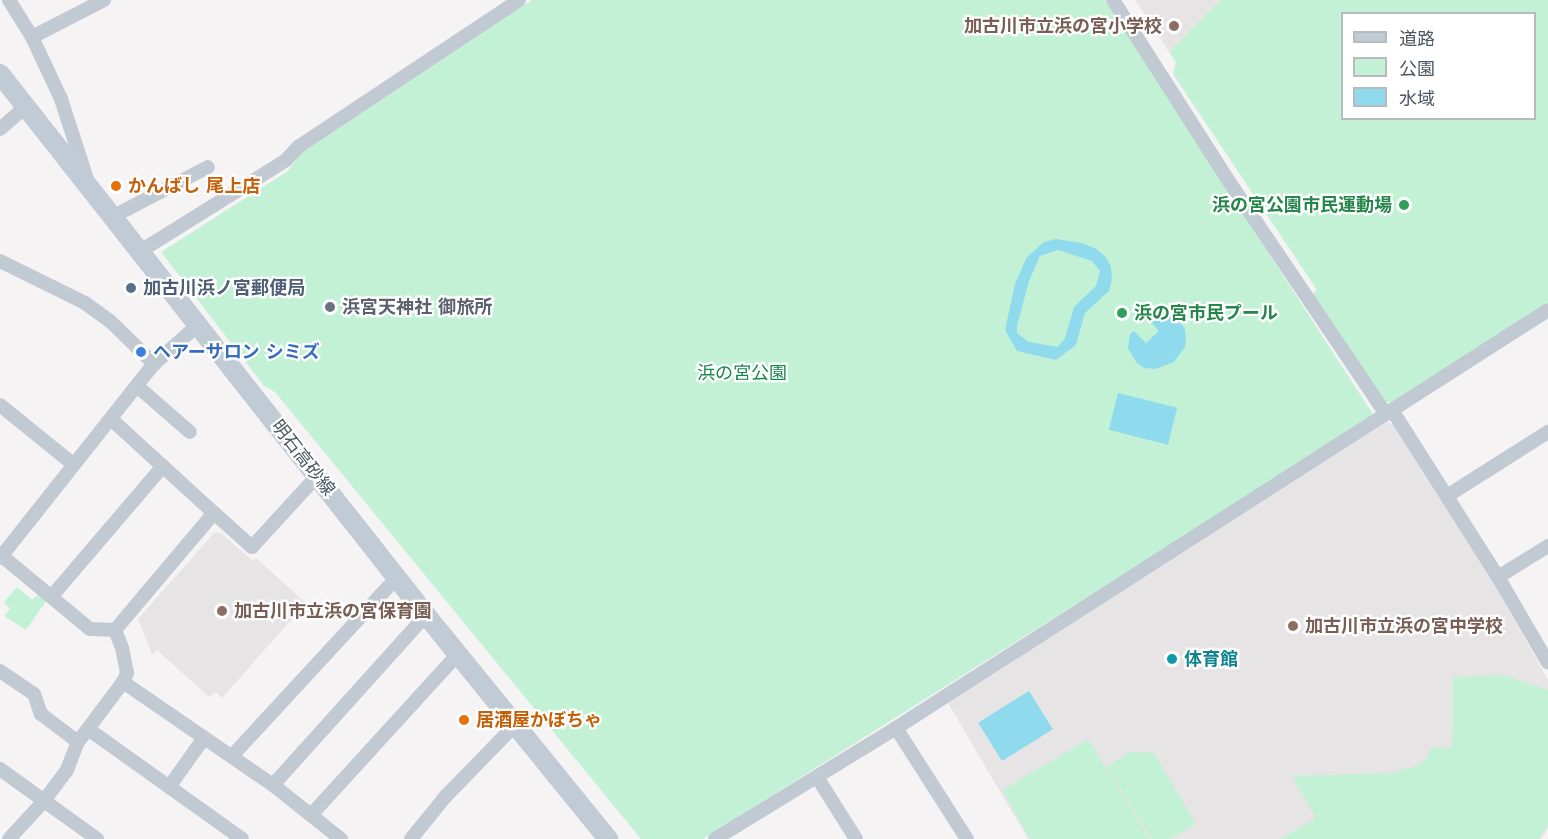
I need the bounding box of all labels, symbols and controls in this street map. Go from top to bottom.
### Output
legend [1341,12,1536,120]
place label: 加古川市立浜の宮小学校 [964,15,1162,37]
marker: 加古川市立浜の宮小学校 [1167,19,1181,33]
text: 道路 [1399,28,1435,49]
text: 公園 [1399,58,1435,79]
text: 水域 [1399,88,1435,109]
place label: かんばし 尾上店 [128,175,260,197]
marker: かんばし 尾上店 [109,179,123,193]
place label: 浜の宮公園市民運動場 [1212,194,1392,216]
marker: 浜の宮公園市民運動場 [1397,198,1411,212]
place label: 加古川浜ノ宮郵便局 [143,277,305,299]
marker: 加古川浜ノ宮郵便局 [124,281,138,295]
place label: 浜宮天神社 御旅所 [342,296,492,318]
marker: 浜宮天神社 御旅所 [323,300,337,314]
place label: 浜の宮市民プール [1134,302,1278,324]
marker: 浜の宮市民プール [1115,306,1129,320]
place label: ヘアーサロン シミズ [153,341,320,363]
marker: ヘアーサロン シミズ [134,345,148,359]
park label: 浜の宮公園 [697,362,787,384]
street label: 明石高砂線 [267,416,339,500]
place label: 加古川市立浜の宮保育園 [234,600,432,622]
marker: 加古川市立浜の宮保育園 [215,604,229,618]
place label: 加古川市立浜の宮中学校 [1305,615,1503,637]
marker: 加古川市立浜の宮中学校 [1286,619,1300,633]
place label: 体育館 [1184,648,1238,670]
marker: 体育館 [1165,652,1179,666]
place label: 居酒屋かぼちゃ [476,709,602,731]
marker: 居酒屋かぼちゃ [457,713,471,727]

